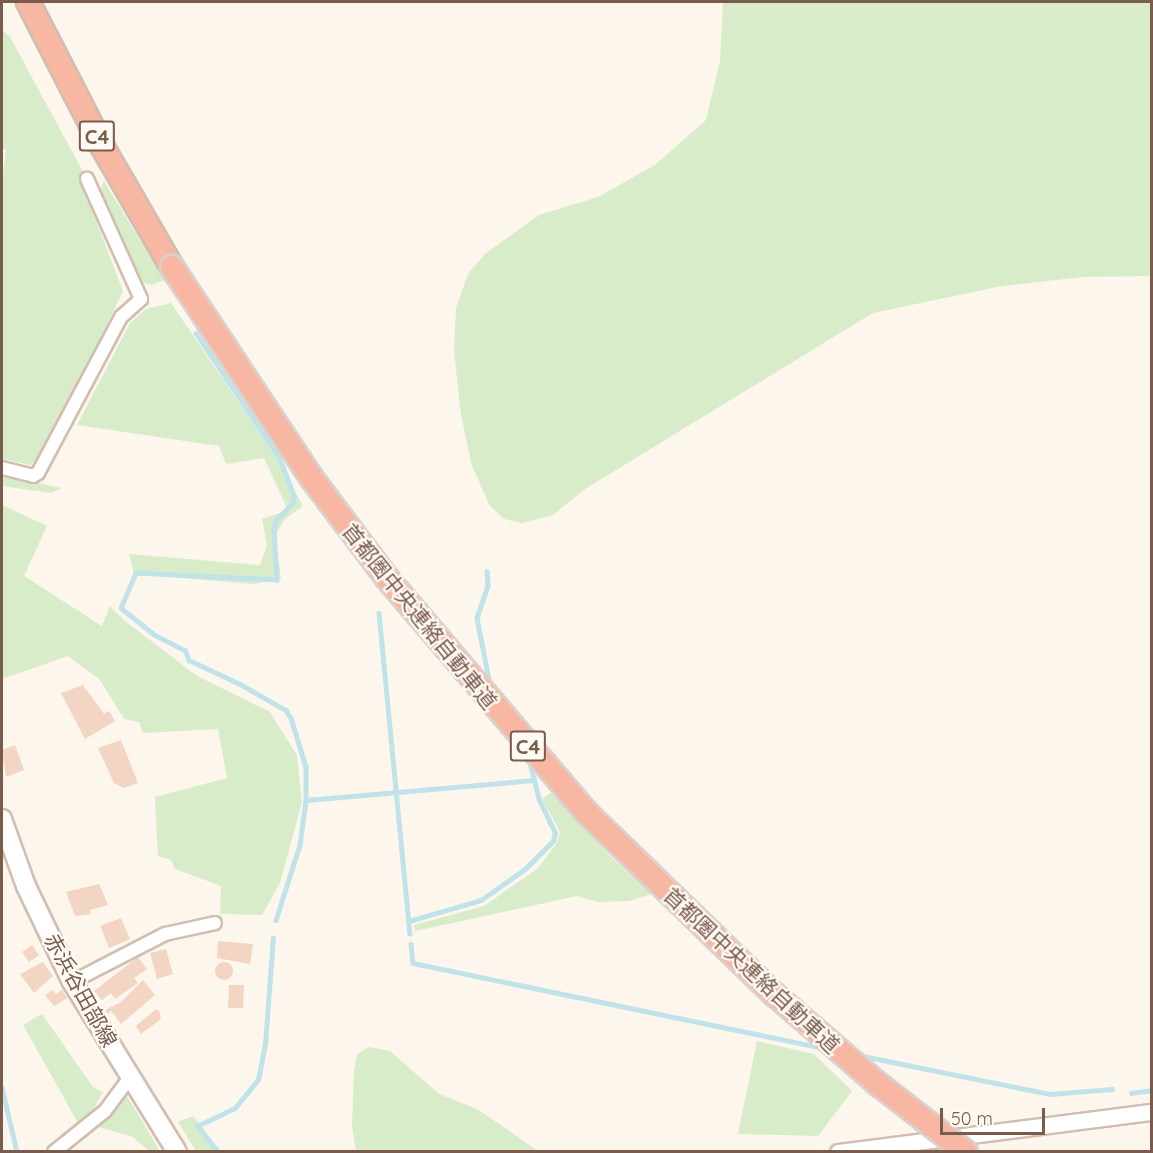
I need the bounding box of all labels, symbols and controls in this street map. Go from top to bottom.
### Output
road number: C4 [78,119,116,153]
street label: 首都圏中央連絡自動車道 [338,518,502,714]
road number: C4 [508,729,548,763]
street label: 首都圏中央連絡自動車道 [659,882,845,1058]
street label: 赤浜谷田部線 [39,929,123,1051]
scale bar [943,1096,1048,1134]
text: 50 m [951,1107,993,1130]

